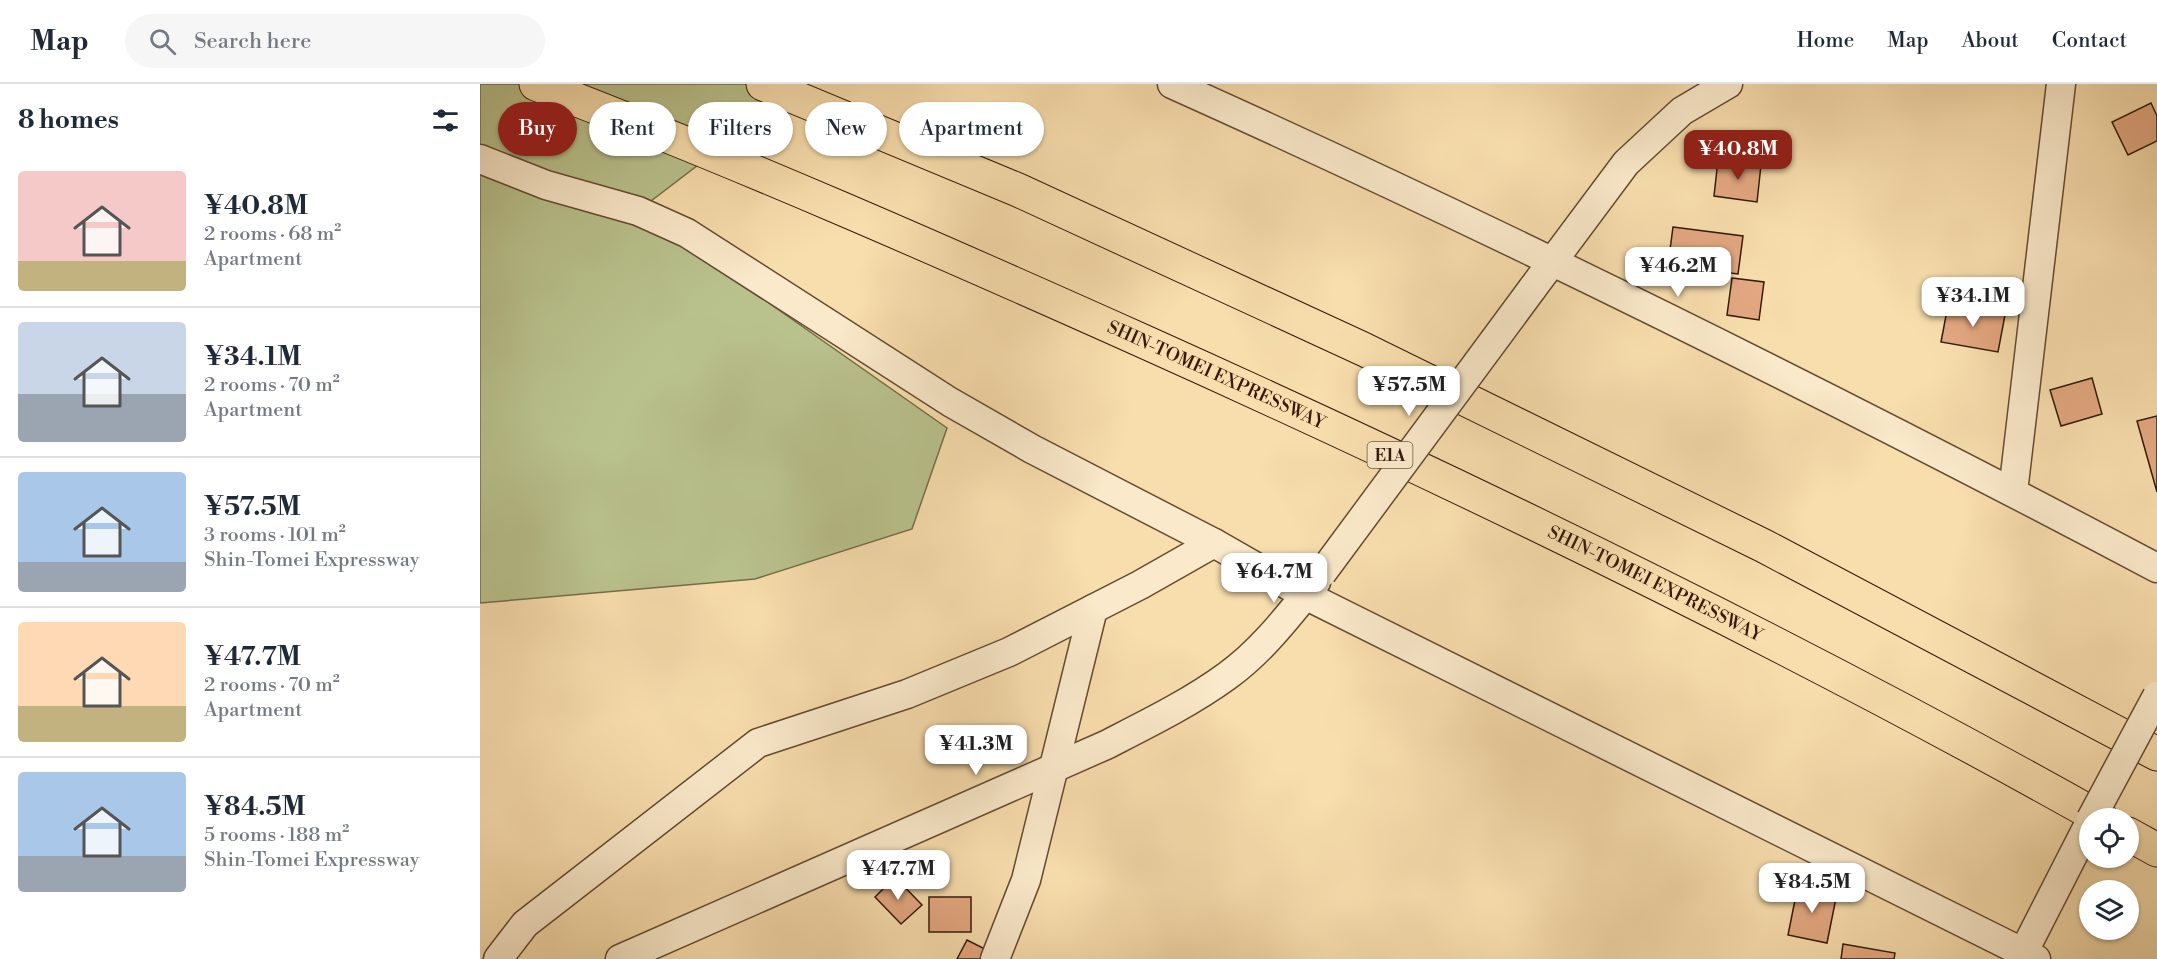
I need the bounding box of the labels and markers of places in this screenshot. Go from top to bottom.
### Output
pin: ¥40.8M [1689,130,1787,181]
pin: ¥46.2M [1629,247,1727,298]
pin: ¥34.1M [1924,277,2022,328]
pin: ¥57.5M [1360,366,1458,417]
pin: ¥64.7M [1225,553,1323,604]
pin: ¥41.3M [927,725,1025,776]
pin: ¥47.7M [849,850,947,901]
pin: ¥84.5M [1763,863,1861,914]

